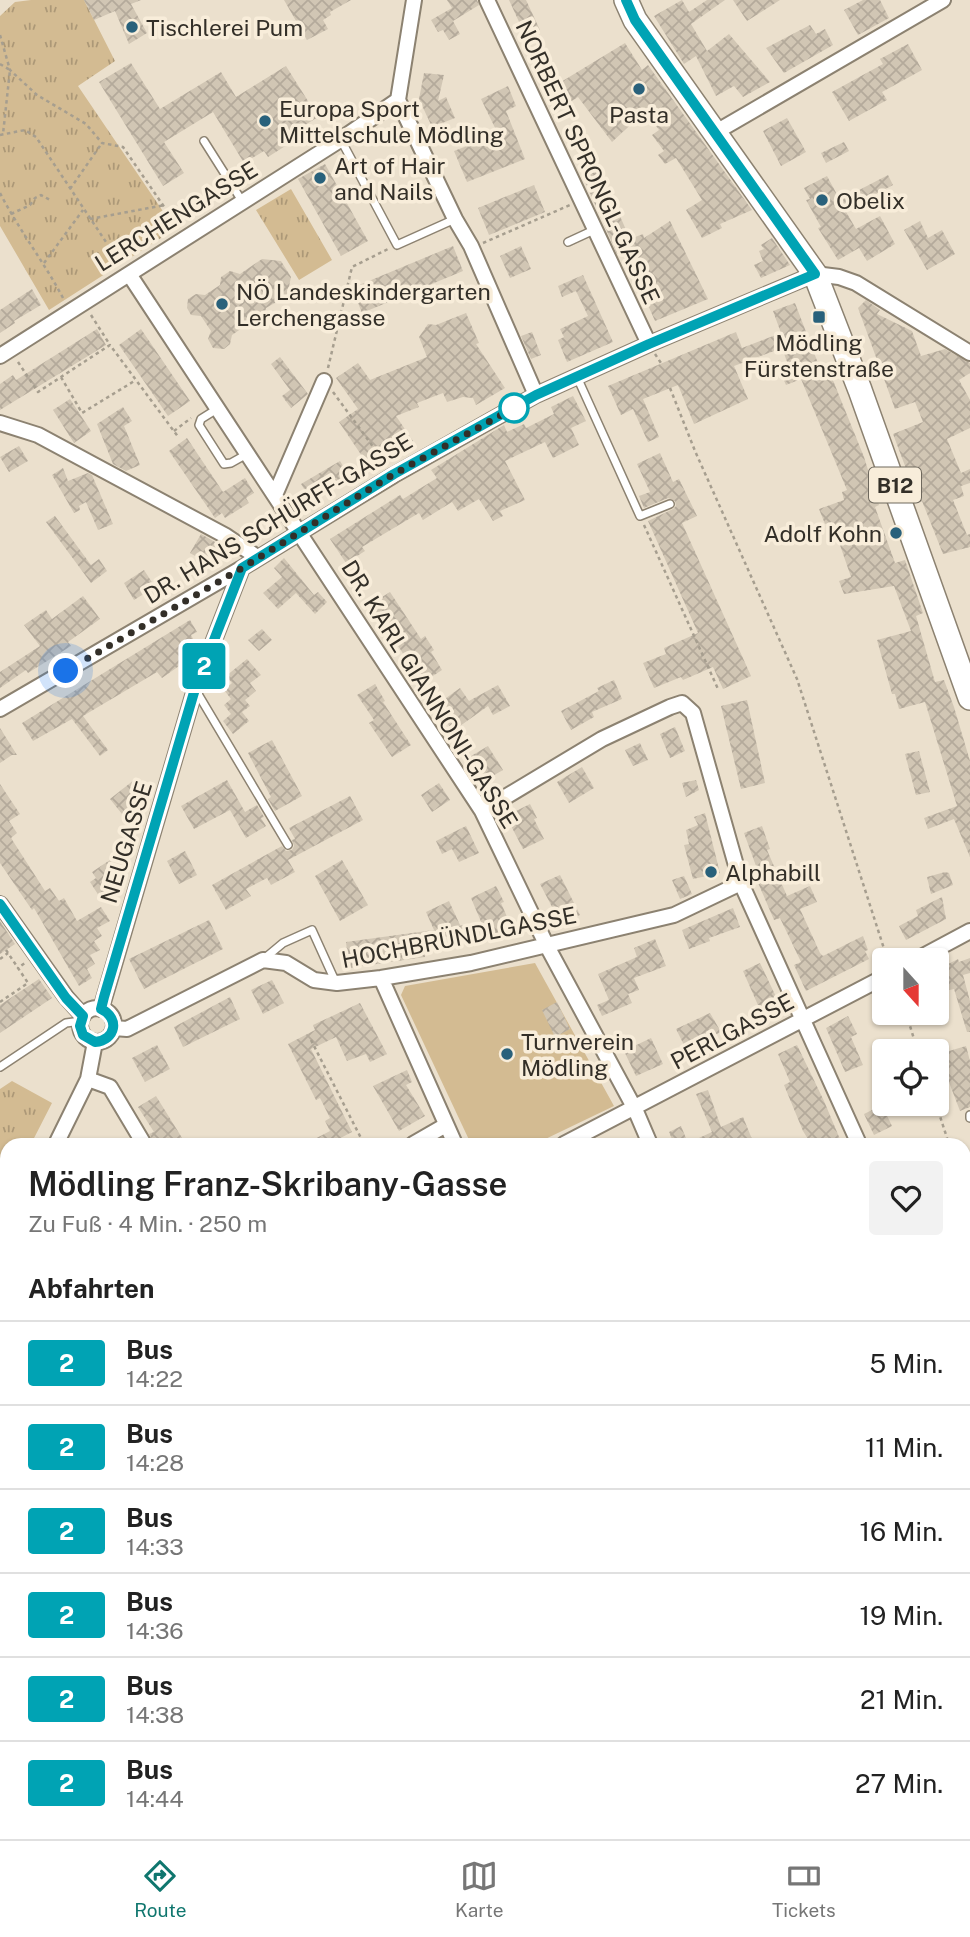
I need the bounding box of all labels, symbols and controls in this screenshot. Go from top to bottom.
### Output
place label: Tischlerei Pum [146,14,303,41]
street label: NORBERT SPRONGL-GASSE [510,16,666,308]
marker: Tischlerei Pum [124,19,140,35]
marker: Pasta [631,81,647,97]
place label: Europa Sport Mittelschule Mödling [279,95,504,148]
place label: Pasta [609,101,669,128]
marker: Europa Sport Mittelschule Mödling [257,113,273,129]
place label: Art of Hair and Nails [334,152,446,205]
street label: LERCHENGASSE [90,155,262,277]
marker: Art of Hair and Nails [312,170,328,186]
place label: Obelix [836,187,905,214]
marker: Obelix [814,192,830,208]
place label: NÖ Landeskindergarten Lerchengasse [236,278,491,331]
marker: NÖ Landeskindergarten Lerchengasse [214,296,230,312]
marker: Mödling Fürstenstraße [811,309,827,325]
place label: Mödling Fürstenstraße [744,329,894,382]
unlabelled marker [499,393,529,423]
street label: DR. HANS SCHÜRFF-GASSE [139,427,417,609]
road number: B12 [869,468,921,503]
place label: Adolf Kohn [764,520,882,547]
marker: Adolf Kohn [888,525,904,541]
street label: DR. KARL GIANNONI-GASSE [336,555,524,833]
line badge: 2 [181,643,227,689]
text: 2 [196,652,212,680]
your location [48,653,83,688]
street label: NEUGASSE [95,778,157,906]
place label: Alphabill [725,859,821,886]
marker: Alphabill [703,864,719,880]
street label: HOCHBRÜNDLGASSE [339,901,579,973]
north arrow [872,948,948,1026]
map controls [872,948,949,1116]
street label: PERLGASSE [666,987,798,1075]
place label: Turnverein Mödling [521,1028,634,1081]
button: locate [872,1039,949,1116]
marker: Turnverein Mödling [499,1046,515,1062]
button: heart [869,1161,943,1235]
text: Mödling Franz-Skribany-Gasse [28,1165,507,1203]
text: Zu Fuß · 4 Min. · 250 m [28,1210,267,1237]
text: Abfahrten [28,1273,154,1304]
text: Bus [126,1334,173,1365]
text: 5 Min. [870,1348,943,1379]
text: 2 [59,1349,74,1377]
text: 14:22 [126,1365,183,1392]
text: Bus [126,1418,173,1449]
text: 11 Min. [865,1432,943,1463]
text: 2 [59,1433,74,1461]
text: 14:28 [126,1449,184,1476]
text: Bus [126,1502,173,1533]
text: 16 Min. [859,1516,943,1547]
text: 2 [59,1517,74,1545]
text: 14:33 [126,1533,184,1560]
text: Bus [126,1586,173,1617]
text: 19 Min. [859,1600,943,1631]
text: 2 [59,1601,74,1629]
text: 14:36 [126,1617,184,1644]
text: Bus [126,1670,173,1701]
text: 21 Min. [860,1684,943,1715]
text: 2 [59,1685,74,1713]
text: 14:38 [126,1701,184,1728]
text: Bus [126,1754,173,1785]
text: 27 Min. [855,1768,943,1799]
text: 2 [59,1769,74,1797]
text: 14:44 [126,1785,184,1812]
tab: Route [134,1857,186,1921]
tab: Karte [455,1857,503,1921]
tab: Tickets [772,1857,836,1921]

